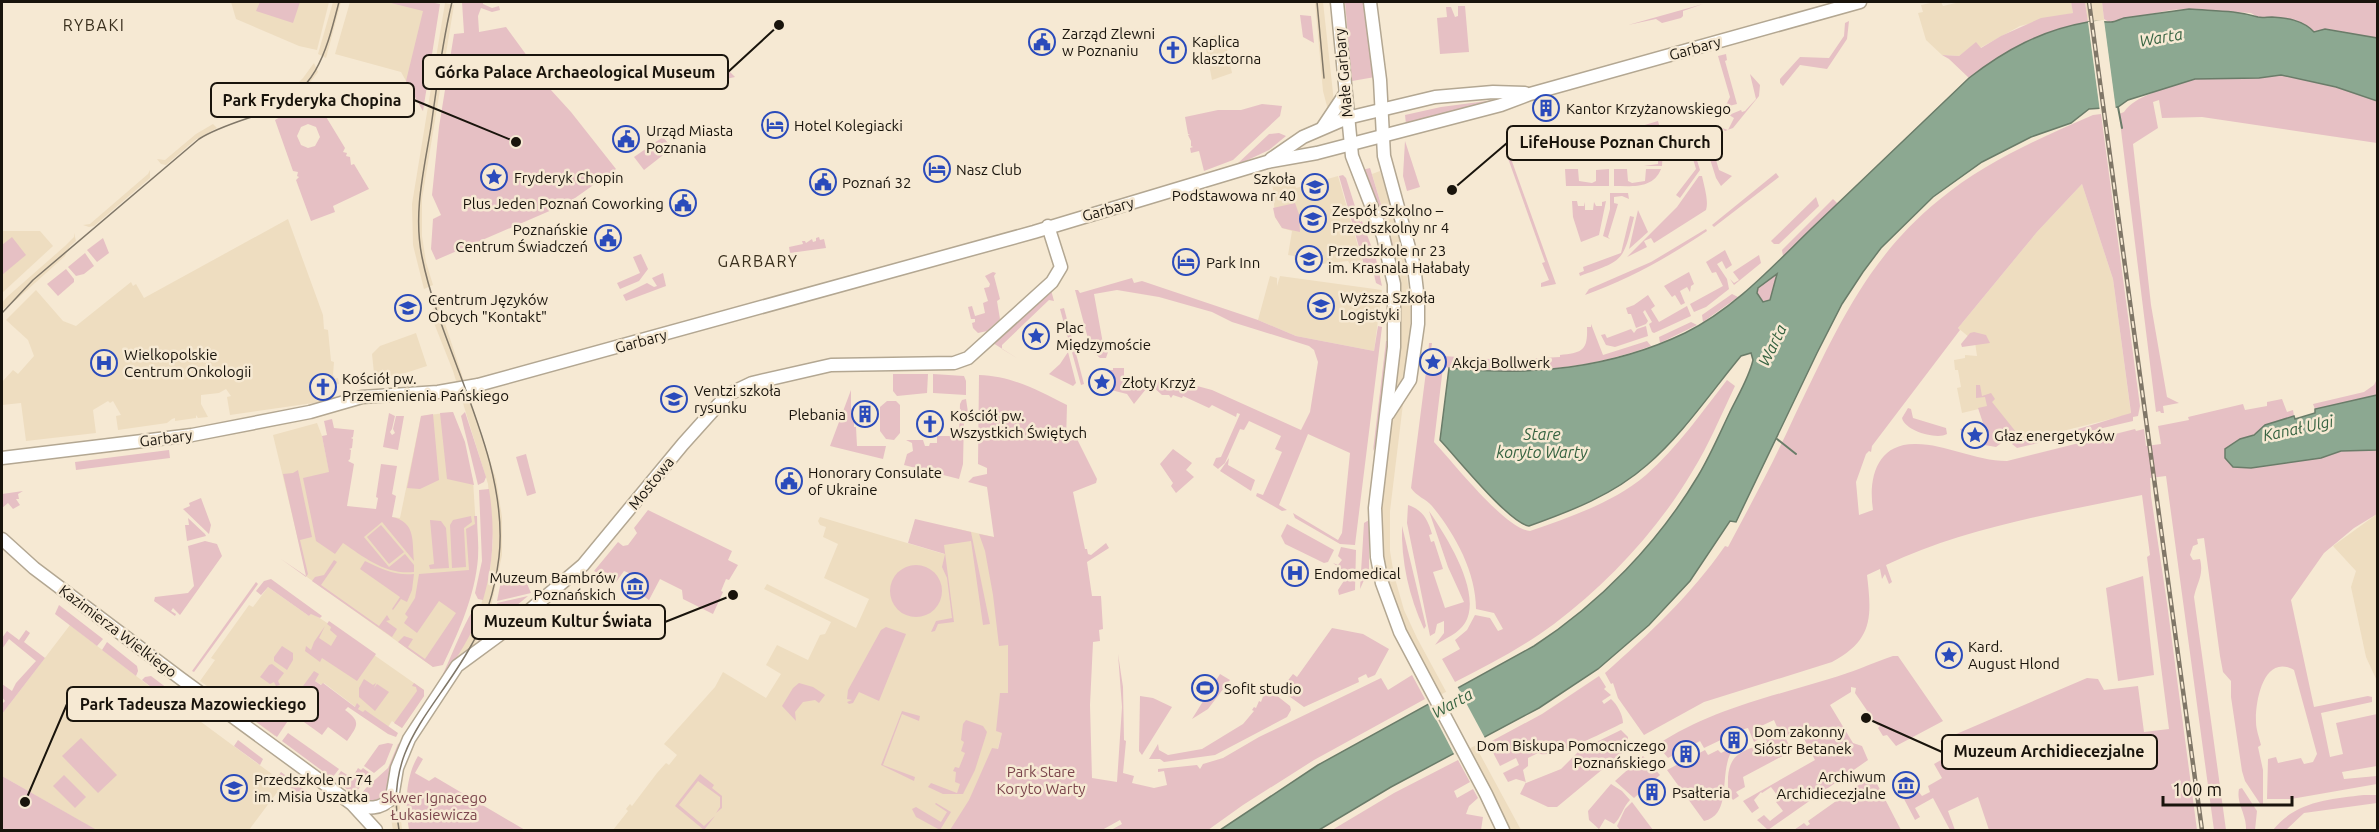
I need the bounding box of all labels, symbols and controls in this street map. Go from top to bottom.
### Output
district label: RYBAKI [63,16,125,34]
water label: Warta [2138,24,2184,50]
place label: Zarząd Zlewni w Poznaniu [1062,25,1155,59]
public building icon: Zarząd Zlewni w Poznaniu [1027,27,1057,57]
street label: Małe Garbary [1331,28,1355,118]
place label: Kaplica klasztorna [1192,33,1261,67]
street label: Garbary [1667,33,1723,63]
church icon: Kaplica klasztorna [1158,35,1188,65]
callout: Górka Palace Archaeological Museum [423,55,728,89]
text: Górka Palace Archaeological Museum [435,63,715,81]
callout: Park Fryderyka Chopina [211,83,414,117]
text: Park Fryderyka Chopina [223,91,401,109]
building icon: Kantor Krzyżanowskiego [1531,93,1561,123]
place label: Kantor Krzyżanowskiego [1566,100,1731,117]
hotel icon: Hotel Kolegiacki [760,110,790,140]
place label: Hotel Kolegiacki [794,117,903,134]
place label: Urząd Miasta Poznania [646,122,733,156]
public building icon: Urząd Miasta Poznania [611,124,641,154]
callout: LifeHouse Poznan Church [1507,126,1722,160]
text: LifeHouse Poznan Church [1519,133,1711,151]
hotel icon: Nasz Club [922,154,952,184]
place label: Nasz Club [956,161,1022,178]
place icon: Fryderyk Chopin [479,162,509,192]
public building icon: Poznań 32 [808,167,838,197]
place label: Fryderyk Chopin [514,169,624,186]
place label: Szkoła Podstawowa nr 40 [1172,170,1296,204]
school or university icon: Szkoła Podstawowa nr 40 [1300,172,1330,202]
place label: Poznań 32 [842,174,912,191]
public building icon: Plus Jeden Poznań Coworking [668,188,698,218]
street label: Garbary [1080,194,1136,224]
place label: Plus Jeden Poznań Coworking [463,195,664,212]
place label: Zespół Szkolno – Przedszkolny nr 4 [1332,202,1449,236]
school or university icon: Zespół Szkolno – Przedszkolny nr 4 [1298,204,1328,234]
place label: Poznańskie Centrum Świadczeń [455,221,588,255]
public building icon: Poznańskie Centrum Świadczeń [593,223,623,253]
place label: Przedszkole nr 23 im. Krasnala Hałabały [1328,242,1470,276]
school or university icon: Przedszkole nr 23 im. Krasnala Hałabały [1294,244,1324,274]
hotel icon: Park Inn [1171,247,1201,277]
district label: GARBARY [717,252,799,270]
place label: Park Inn [1206,254,1260,271]
place label: Wyższa Szkoła Logistyki [1340,289,1435,323]
place label: Centrum Języków Obcych "Kontakt" [428,291,548,325]
school or university icon: Wyższa Szkoła Logistyki [1306,291,1336,321]
school or university icon: Centrum Języków Obcych "Kontakt" [393,293,423,323]
place label: Plac Międzymoście [1056,319,1151,353]
place icon: Plac Międzymoście [1021,321,1051,351]
water label: Warta [1754,321,1790,369]
street label: Garbary [613,326,669,356]
place label: Wielkopolskie Centrum Onkologii [124,346,251,380]
place icon: Akcja Bollwerk [1418,347,1448,377]
hospital icon: Wielkopolskie Centrum Onkologii [89,348,119,378]
place label: Akcja Bollwerk [1452,354,1551,371]
place icon: Złoty Krzyż [1087,367,1117,397]
place label: Kościół pw. Przemienienia Pańskiego [342,370,509,404]
church icon: Kościół pw. Przemienienia Pańskiego [308,372,338,402]
place label: Złoty Krzyż [1122,374,1196,391]
place label: Ventzi szkoła rysunku [694,382,781,416]
school or university icon: Ventzi szkoła rysunku [659,384,689,414]
building icon: Plebania [850,399,880,429]
place label: Plebania [788,406,846,423]
place label: Kościół pw. Wszystkich Świętych [950,407,1087,441]
church icon: Kościół pw. Wszystkich Świętych [915,409,945,439]
water label: Kanał Ulgi [2261,412,2336,444]
place icon: Głaz energetyków [1960,420,1990,450]
water label: Stare koryto Warty [1496,425,1588,461]
street label: Garbary [139,426,193,450]
place label: Głaz energetyków [1994,427,2115,444]
street label: Mostowa [625,453,677,513]
place label: Honorary Consulate of Ukraine [808,464,942,498]
public building icon: Honorary Consulate of Ukraine [774,466,804,496]
hospital icon: Endomedical [1280,558,1310,588]
place label: Endomedical [1314,565,1401,582]
place label: Muzeum Bambrów Poznańskich [489,569,616,603]
museum icon: Muzeum Bambrów Poznańskich [620,571,650,601]
street label: Kazimierza Wielkiego [56,581,180,681]
callout: Muzeum Kultur Świata [472,605,665,639]
text: Muzeum Kultur Świata [484,610,652,630]
place label: Kard. August Hlond [1968,638,2060,672]
place icon: Kard. August Hlond [1934,640,1964,670]
sports icon: Sofit studio [1190,673,1220,703]
place label: Sofit studio [1224,680,1302,697]
water label: Warta [1429,684,1476,721]
callout: Park Tadeusza Mazowieckiego [67,687,318,721]
text: Park Tadeusza Mazowieckiego [80,695,306,713]
place label: Dom zakonny Sióstr Betanek [1754,723,1852,757]
building icon: Dom zakonny Sióstr Betanek [1719,725,1749,755]
callout: Muzeum Archidiecezjalne [1942,735,2157,769]
place label: Dom Biskupa Pomocniczego Poznańskiego [1477,737,1666,771]
building icon: Dom Biskupa Pomocniczego Poznańskiego [1671,739,1701,769]
text: Muzeum Archidiecezjalne [1953,742,2145,760]
park label: Park Stare Koryto Warty [996,763,1086,797]
place label: Archiwum Archidiecezjalne [1776,768,1886,802]
scale bar [2163,769,2292,807]
museum icon: Archiwum Archidiecezjalne [1891,770,1921,800]
place label: Przedszkole nr 74 im. Misia Uszatka [254,771,372,805]
school or university icon: Przedszkole nr 74 im. Misia Uszatka [219,773,249,803]
building icon: Psałteria [1637,777,1667,807]
text: 100 m [2172,779,2222,799]
place label: Psałteria [1672,784,1730,801]
park label: Skwer Ignacego Łukasiewicza [381,789,487,823]

